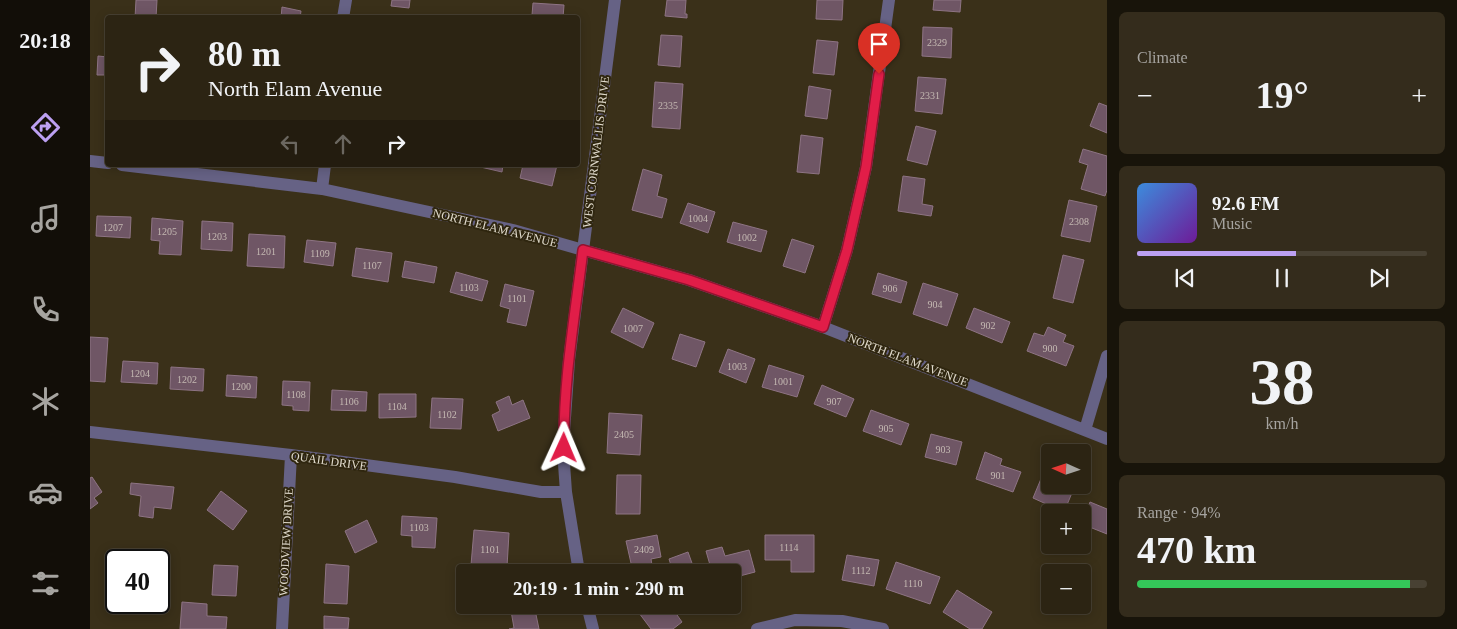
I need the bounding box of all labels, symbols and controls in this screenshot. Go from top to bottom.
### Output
pin [858,23,900,74]
text: 20:18 [19,28,71,53]
icon: arrive [865,30,893,58]
icon: right [125,35,190,100]
text: 80 m [208,35,281,74]
house number: 2329 [927,37,947,48]
text: Climate [1137,49,1188,66]
text: 19° [1255,74,1309,116]
street label: WEST CORNWALLIS DRIVE [580,75,612,229]
text: North Elam Avenue [208,76,382,101]
text: − [1137,80,1153,111]
text: + [1411,80,1427,111]
house number: 2331 [920,90,940,101]
house number: 2335 [658,100,678,111]
icon: directions [28,110,63,145]
icon: left [276,130,304,158]
icon: ahead [329,130,357,158]
icon: right [382,130,410,158]
text: 92.6 FM [1212,193,1280,214]
icon: music [28,201,63,236]
street label: NORTH ELAM AVENUE [431,206,559,250]
house number: 1004 [688,213,708,224]
text: Music [1212,215,1252,232]
house number: 2308 [1069,216,1089,227]
house number: 1207 [103,222,123,233]
house number: 1205 [157,226,177,237]
house number: 1203 [207,231,227,242]
house number: 1002 [737,232,757,243]
house number: 1201 [256,246,276,257]
house number: 1109 [310,248,330,259]
house number: 1107 [362,260,382,271]
icon: previous [1171,264,1199,292]
icon: pause [1268,264,1296,292]
icon: next [1365,264,1393,292]
house number: 1103 [459,282,479,293]
house number: 906 [883,283,898,294]
icon: phone [28,292,63,327]
house number: 1101 [507,293,527,304]
house number: 904 [928,299,943,310]
house number: 902 [981,320,996,331]
house number: 1007 [623,323,643,334]
street label: NORTH ELAM AVENUE [846,331,970,389]
house number: 900 [1043,343,1058,354]
text: 38 [1250,346,1315,418]
house number: 1003 [727,361,747,372]
house number: 1204 [130,368,150,379]
house number: 1202 [177,374,197,385]
house number: 1001 [773,376,793,387]
house number: 1200 [231,381,251,392]
icon: climate [28,384,63,419]
house number: 1108 [286,389,306,400]
house number: 1106 [339,396,359,407]
house number: 907 [827,396,842,407]
house number: 1104 [387,401,407,412]
house number: 1102 [437,409,457,420]
text: km/h [1266,415,1298,432]
position arrow [537,421,589,473]
house number: 905 [879,423,894,434]
house number: 2405 [614,429,634,440]
house number: 903 [936,444,951,455]
north arrow [1041,444,1091,494]
map controls [1041,444,1091,614]
street label: QUAIL DRIVE [290,449,368,473]
house number: 901 [991,470,1006,481]
icon: car [28,475,63,510]
street label: WOODVIEW DRIVE [276,488,296,596]
button: + [1041,504,1091,554]
text: Range · 94% [1137,504,1221,521]
house number: 1103 [409,522,429,533]
text: 470 km [1137,529,1256,571]
house number: 1114 [779,542,799,553]
house number: 1101 [480,544,500,555]
house number: 2409 [634,544,654,555]
speed limit sign: 40 [105,549,170,614]
button: − [1041,564,1091,614]
house number: 1112 [851,565,871,576]
icon: filters [28,566,63,601]
text: 20:19 · 1 min · 290 m [513,578,684,599]
house number: 1110 [903,578,923,589]

